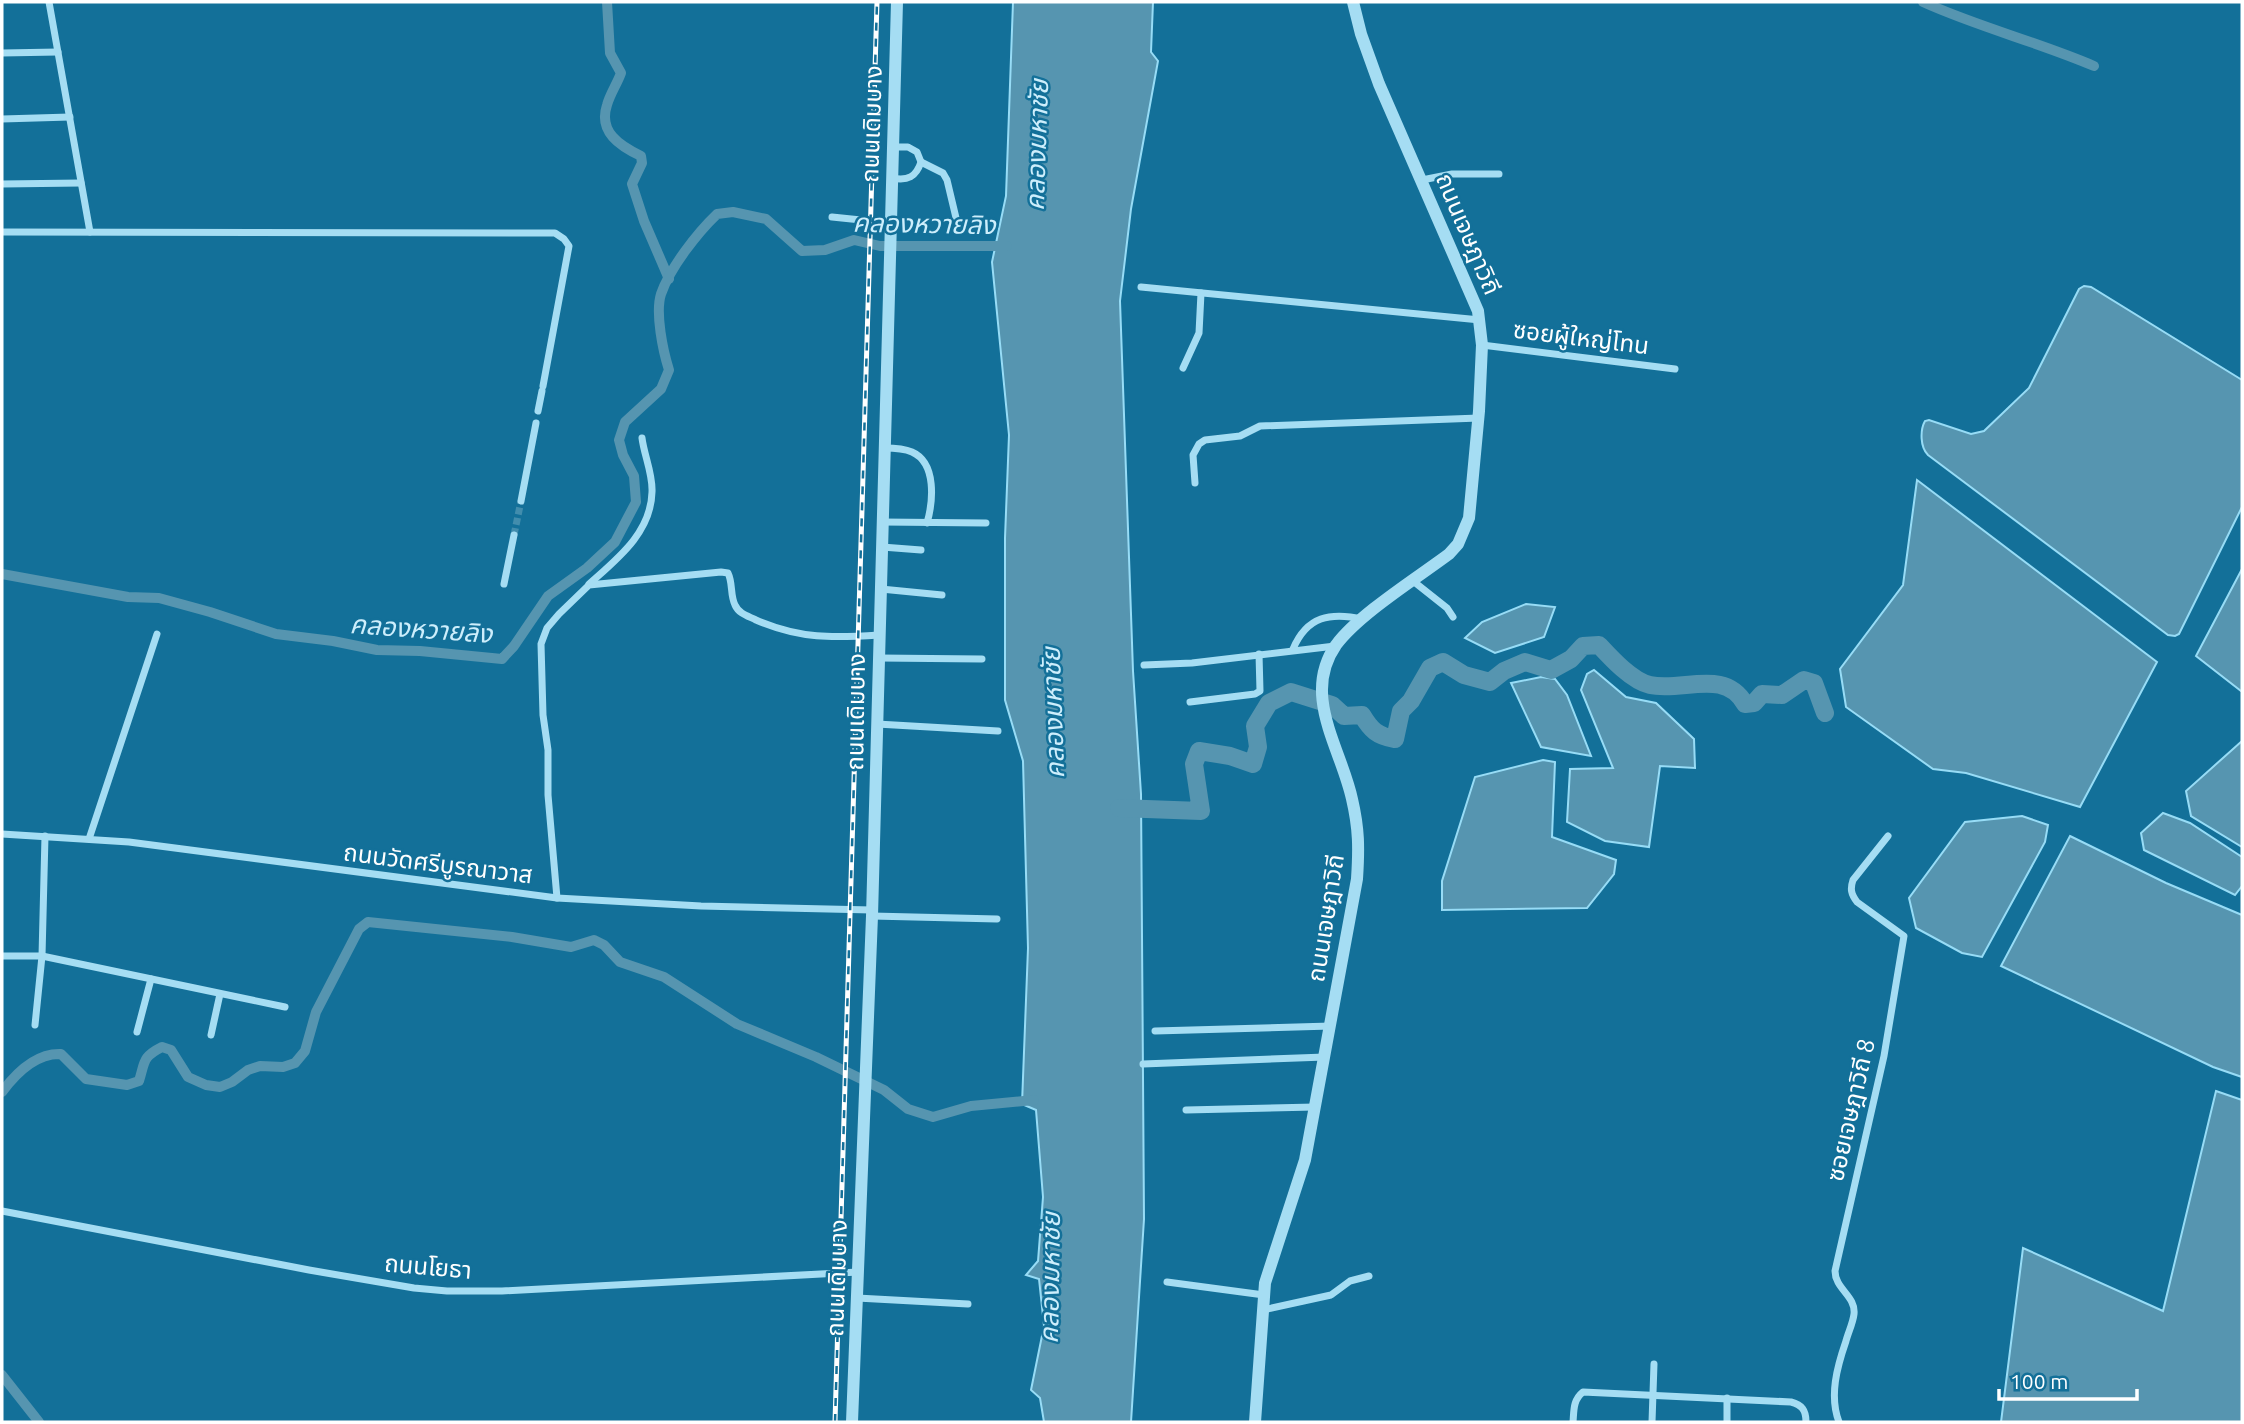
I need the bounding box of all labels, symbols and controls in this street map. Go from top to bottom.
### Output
street label: ถนนเดิมบาง [856,65,887,183]
water label: คลองมหาชัย [1020,77,1053,211]
street label: ถนนเจษฎาวิถี [1431,169,1506,298]
water label: คลองหวายลิง [852,208,997,239]
street label: ซอยผู้ใหญ่โทน [1511,316,1650,361]
water label: คลองหวายลิง [349,609,494,648]
water label: คลองมหาชัย [1036,645,1069,779]
street label: ถนนเดิมบาง [841,653,870,771]
street label: ถนนวัดศรีบูรณาวาส [342,839,534,890]
street label: ถนนเจษฎาวิถี [1302,852,1349,984]
street label: ซอยเจษฎาวิถี 8 [1821,1036,1880,1184]
water label: คลองมหาชัย [1034,1211,1065,1344]
street label: ถนนเดิมบาง [821,1219,852,1337]
street label: ถนนโยธา [383,1249,473,1284]
scale bar [1999,1358,2137,1402]
text: 100 m [2010,1369,2068,1393]

